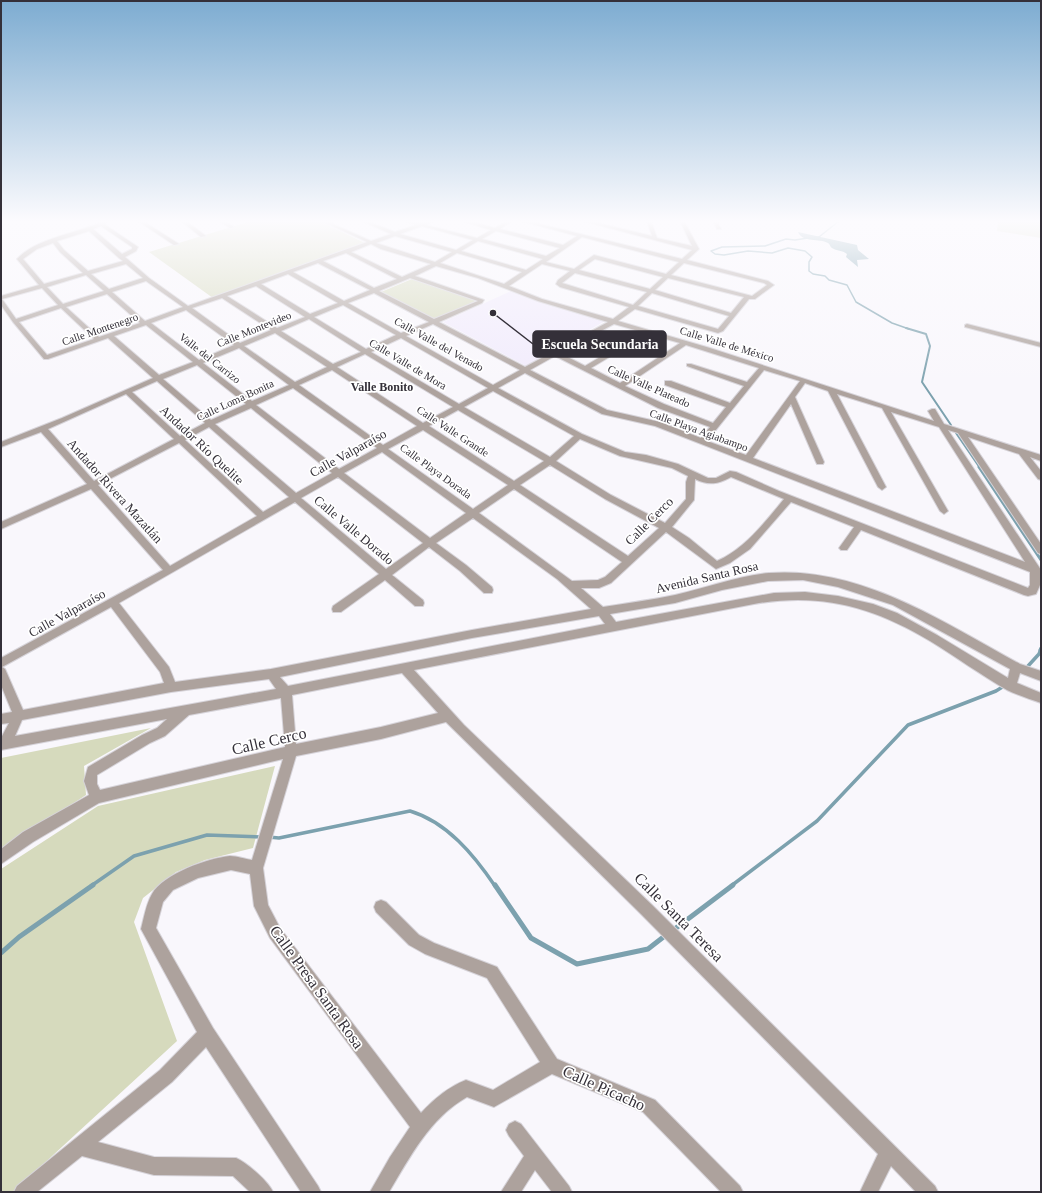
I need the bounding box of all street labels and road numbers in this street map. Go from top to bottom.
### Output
street label: Calle Montevideo [215,308,293,349]
street label: Calle Montenegro [60,310,140,348]
street label: Calle Valle del Venado [392,314,486,374]
street label: Calle Valle de México [678,324,776,364]
street label: Valle del Carrizo [177,330,243,386]
street label: Calle Valle de Mora [367,336,449,392]
street label: Calle Valle Plateado [606,362,693,410]
street label: Calle Loma Bonita [195,377,276,423]
street label: Andador Río Quelite [157,402,247,488]
street label: Calle Valle Grande [415,403,491,459]
street label: Calle Playa Agiabampo [648,407,750,454]
street label: Calle Valparaíso [307,426,389,480]
street label: Andador Rivera Mazatlán [64,436,166,547]
street label: Calle Playa Dorada [398,441,474,501]
street label: Calle Valle Dorado [311,492,397,568]
street label: Calle Cerco [622,494,676,548]
street label: Avenida Santa Rosa [654,558,760,596]
street label: Calle Valparaíso [26,586,108,640]
street label: Calle Cerco [230,724,308,758]
street label: Calle Santa Teresa [631,869,727,965]
street label: Calle Presa Santa Rosa [267,922,367,1052]
street label: Calle Picacho [560,1062,648,1114]

